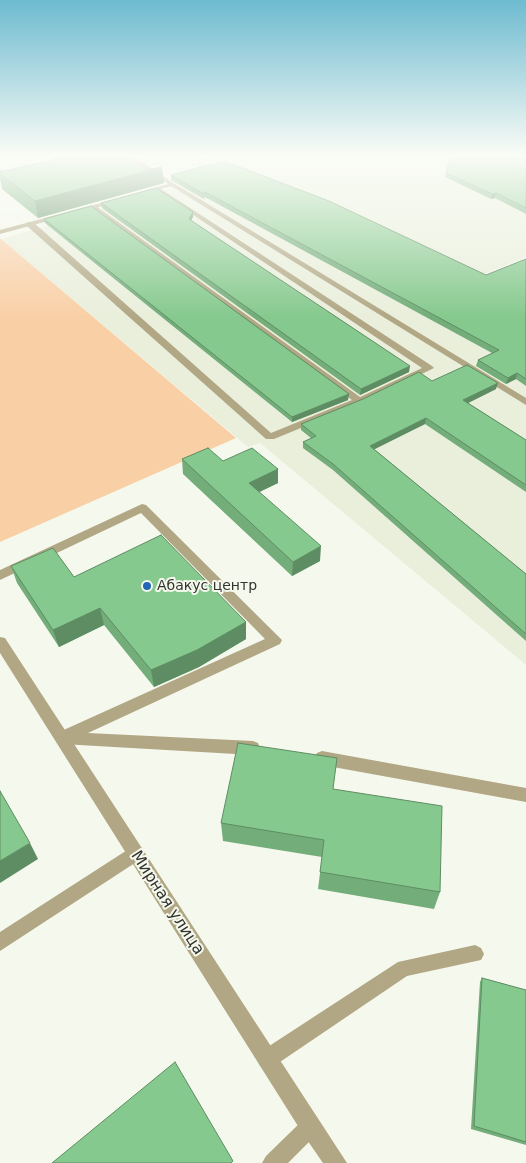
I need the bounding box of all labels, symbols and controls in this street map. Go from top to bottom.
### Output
place label: Абакус центр [157,578,257,594]
marker: Абакус центр [141,580,153,592]
street label: Мирная улица [126,847,208,959]

